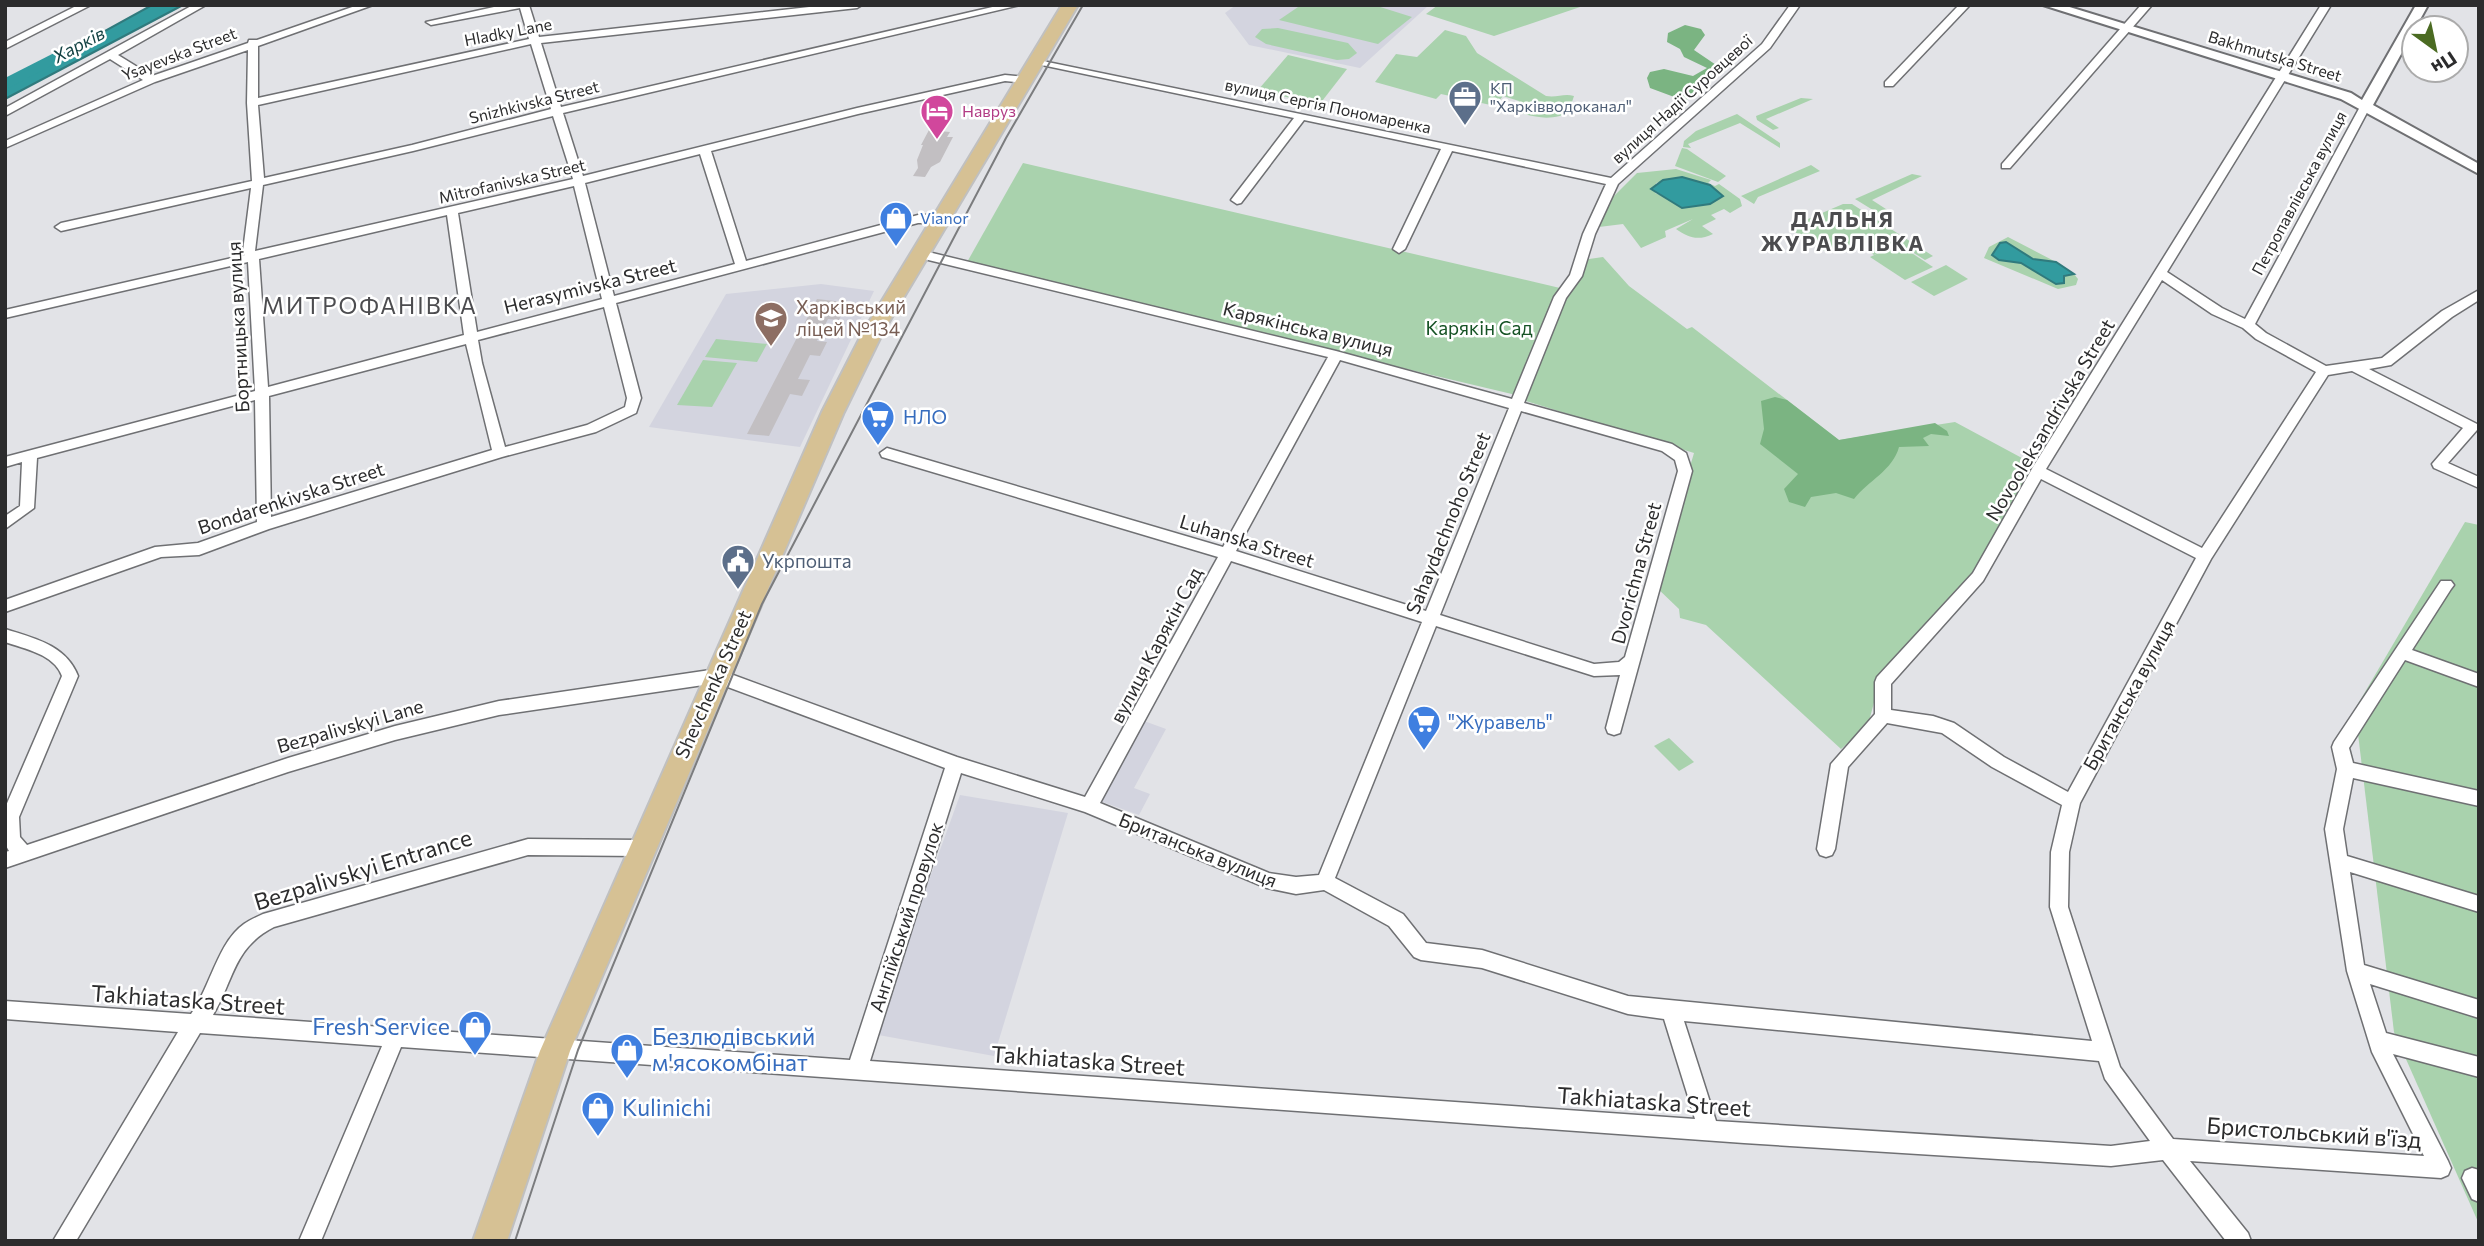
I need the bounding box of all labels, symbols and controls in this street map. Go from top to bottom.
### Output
street label: Hladky Lane [462,14,553,49]
north arrow [2400,14,2470,84]
water label: Харків [48,21,109,67]
street label: Ysayevska Street [119,23,239,84]
street label: Bakhmutska Street [2206,26,2345,85]
street label: вулиця Надії Суровцевої [1607,30,1757,167]
text: Пн [2428,47,2461,80]
street label: вулиця Сергія Пономаренка [1223,74,1433,137]
street label: Snizhkivska Street [467,76,601,127]
office icon: КП "Харківводоканал" [1446,78,1484,127]
place label: КП "Харківводоканал" [1490,78,1632,115]
hotel icon: Навруз [918,92,956,141]
place label: Навруз [962,101,1016,120]
street label: Петропавлівська вулиця [2247,108,2350,278]
street label: Mitrofanivska Street [437,154,588,207]
shop icon: Vianor [877,199,915,248]
district label: ДАЛЬНЯ ЖУРАВЛІВКА [1761,206,1925,255]
place label: Vianor [920,208,969,227]
street label: Бортницька вулиця [222,241,253,413]
street label: Herasymivska Street [501,253,679,318]
district label: МИТРОФАНІВКА [262,291,478,319]
place label: Харківський ліцей №134 [796,295,906,340]
street label: Карякінська вулиця [1221,296,1396,361]
school or university icon: Харківський ліцей №134 [752,299,790,348]
street label: Novooleksandrivska Street [1980,314,2119,525]
park label: Карякін Сад [1425,316,1533,339]
supermarket icon: НЛО [859,398,897,447]
place label: НЛО [903,405,947,428]
street label: Sahaydachnoho Street [1400,428,1495,617]
street label: Bondarenkivska Street [195,456,387,539]
street label: Dvorichna Street [1606,499,1666,646]
street label: Luhanska Street [1177,509,1317,572]
public building icon: Укрпошта [719,542,757,591]
place label: Укрпошта [762,549,852,572]
street label: вулиця Карякін Сад [1105,563,1206,727]
street label: Shevchenka Street [669,606,756,762]
street label: Британська вулиця [2078,616,2179,774]
street label: Bezpalivskyi Lane [274,694,426,757]
supermarket icon: "Журавель" [1405,703,1443,752]
place label: "Журавель" [1448,710,1553,733]
street label: Британська вулиця [1116,807,1281,892]
street label: Англійський провулок [864,819,947,1015]
street label: Bezpalivskyi Entrance [250,823,475,916]
street label: Takhiataska Street [90,978,286,1020]
shop icon: Fresh Service [456,1008,494,1057]
place label: Fresh Service [312,1012,450,1040]
place label: Безлюдівський м'ясокомбінат [652,1022,815,1076]
shop icon: Безлюдівський м'ясокомбінат [608,1031,646,1080]
street label: Takhiataska Street [990,1039,1186,1081]
street label: Takhiataska Street [1556,1080,1752,1122]
shop icon: Kulinichi [579,1089,617,1138]
place label: Kulinichi [622,1093,711,1121]
street label: Бристольський в'їзд [2206,1111,2423,1154]

